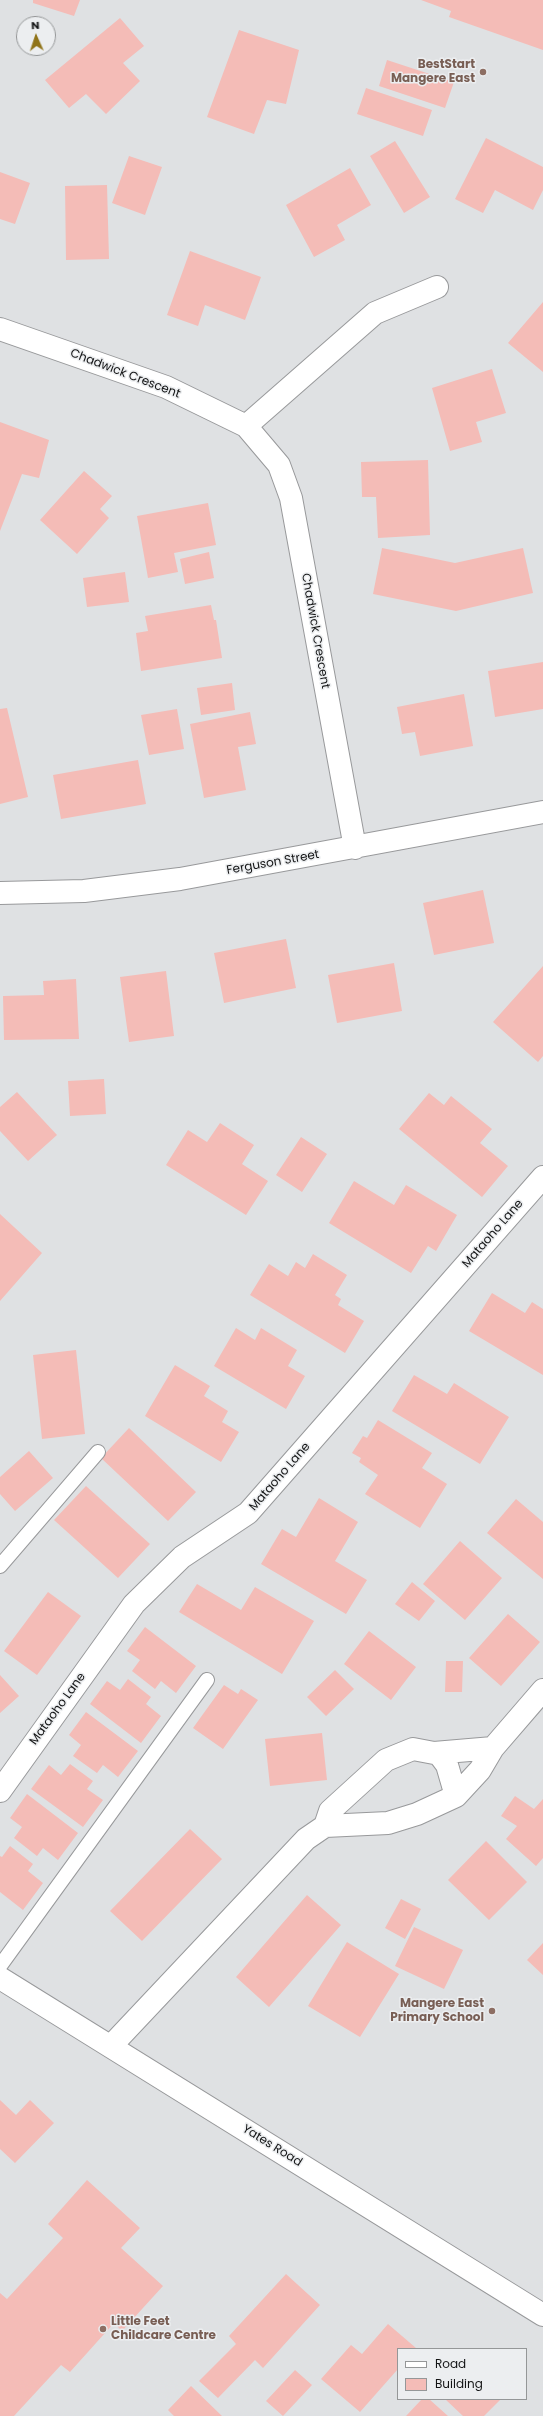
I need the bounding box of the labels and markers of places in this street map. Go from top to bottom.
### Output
place label: BestStart Mangere East [391,58,475,86]
marker: BestStart Mangere East [478,67,488,77]
place label: Mangere East Primary School [390,1997,484,2025]
marker: Mangere East Primary School [487,2006,497,2016]
place label: Little Feet Childcare Centre [111,2315,216,2343]
marker: Little Feet Childcare Centre [98,2324,108,2334]

